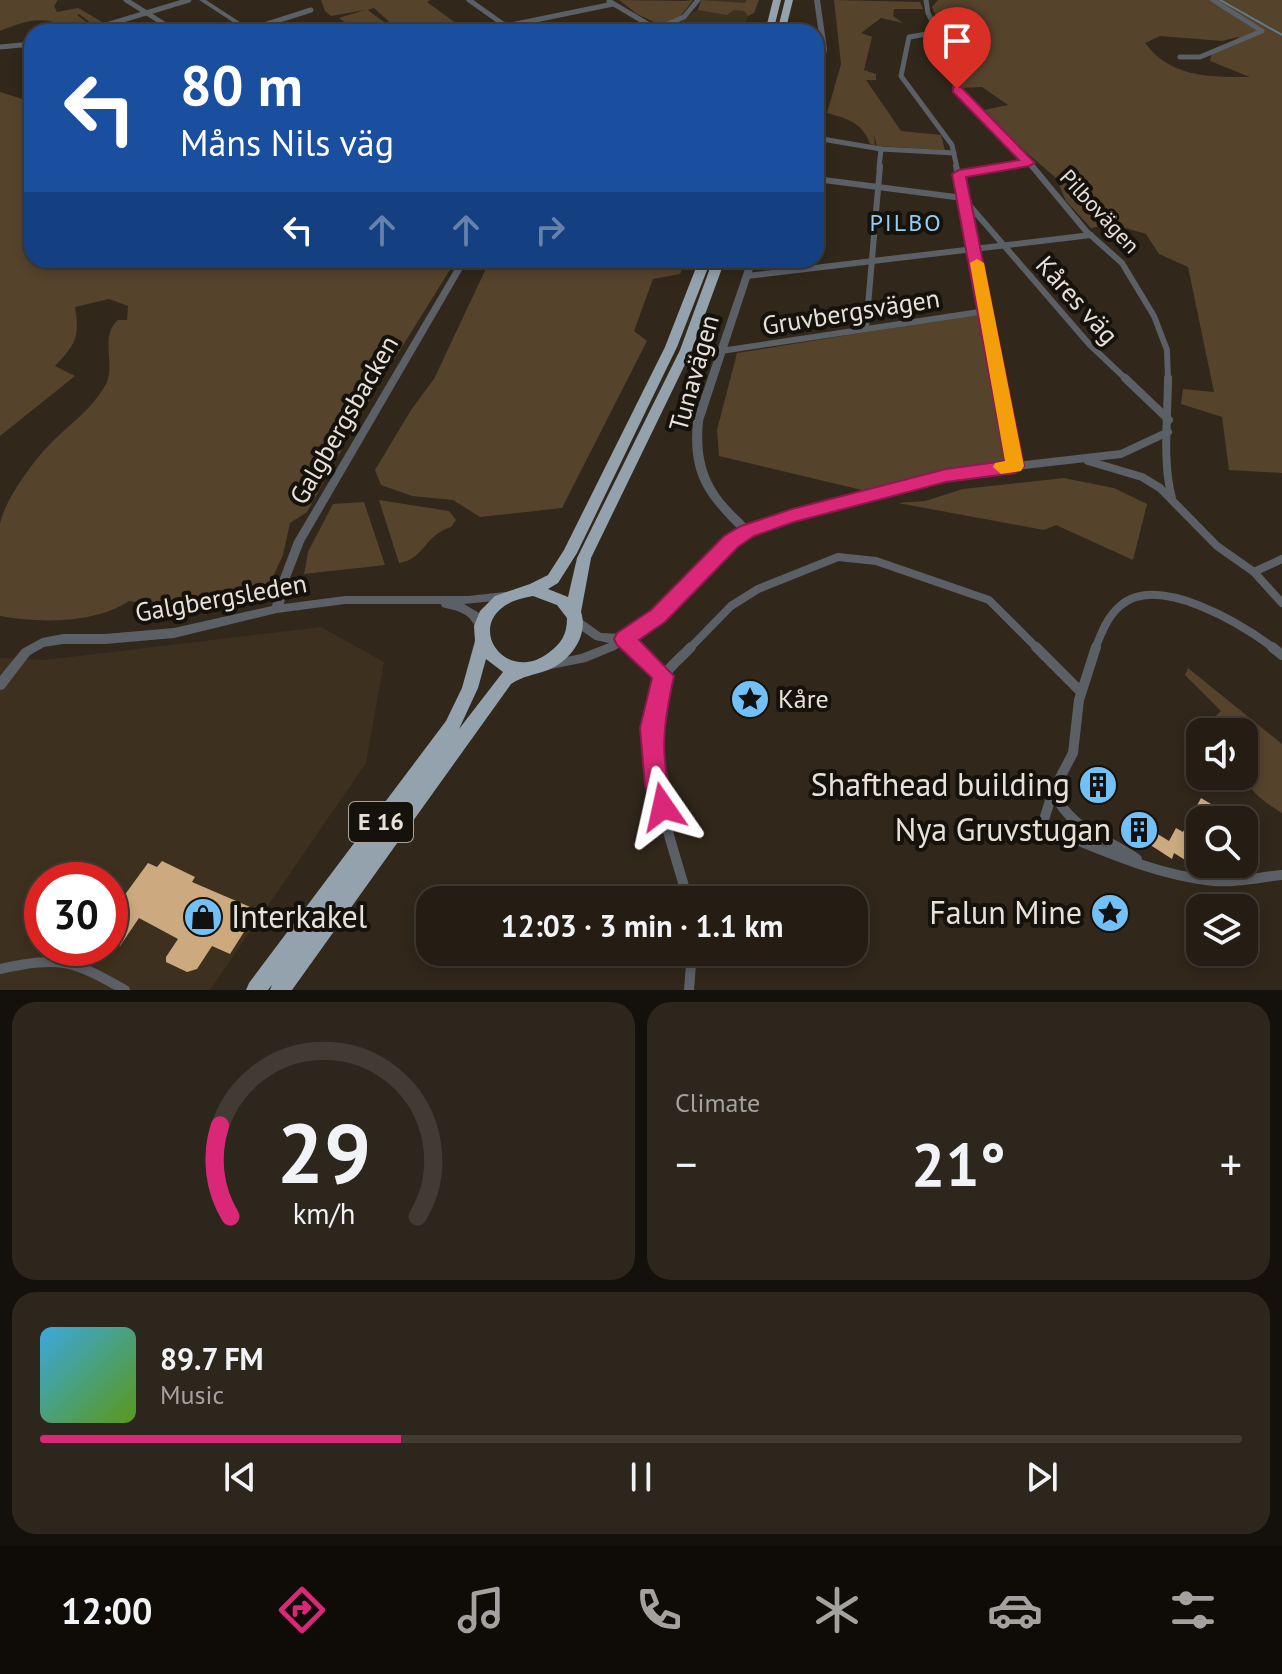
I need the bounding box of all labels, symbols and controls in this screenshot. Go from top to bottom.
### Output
pin [923,7,991,89]
icon: arrive [935,19,979,63]
text: 80 m [180,49,303,121]
icon: left [48,56,152,160]
text: Måns Nils väg [180,119,394,166]
street label: Pilbovägen [1054,163,1146,259]
district label: PILBO [869,207,943,238]
icon: left [276,208,320,252]
icon: ahead [360,208,404,252]
icon: ahead [444,208,488,252]
icon: right [528,208,572,252]
street label: Kåres väg [1029,249,1126,351]
street label: Gruvbergsvägen [760,281,942,342]
street label: Tunavägen [661,311,726,435]
street label: Galgbergsbacken [282,329,405,510]
street label: Galgbergsleden [133,566,309,629]
place icon: Kåre [729,678,771,720]
place label: Kåre [778,682,829,715]
map controls [1186,718,1258,966]
button: sound [1186,718,1258,790]
place label: Shafthead building [811,763,1070,805]
building icon: Shafthead building [1077,764,1119,806]
position arrow [621,765,705,849]
road number: E 16 [349,802,413,842]
button: search [1186,806,1258,878]
place label: Nya Gruvstugan [895,808,1111,850]
building icon: Nya Gruvstugan [1118,809,1160,851]
speed limit sign: 30 [24,862,128,966]
place label: Falun Mine [929,891,1082,933]
place icon: Falun Mine [1089,892,1131,934]
button: layers [1186,894,1258,966]
place label: Interkakel [231,895,368,937]
shop icon: Interkakel [182,896,224,938]
text: 12:03 · 3 min · 1.1 km [501,906,783,945]
text: Climate [675,1086,760,1119]
text: 29 [276,1098,371,1206]
text: 21° [911,1125,1006,1203]
text: − [675,1135,697,1192]
text: + [1220,1135,1242,1192]
text: km/h [292,1195,355,1232]
text: 89.7 FM [160,1339,264,1378]
text: Music [160,1378,224,1411]
icon: previous [218,1455,262,1499]
icon: pause [619,1455,663,1499]
icon: next [1020,1455,1064,1499]
icon: directions [274,1582,330,1638]
icon: music [453,1582,509,1638]
icon: phone [631,1582,687,1638]
icon: climate [809,1582,865,1638]
icon: car [987,1582,1043,1638]
icon: filters [1165,1582,1221,1638]
text: 12:00 [61,1587,152,1634]

